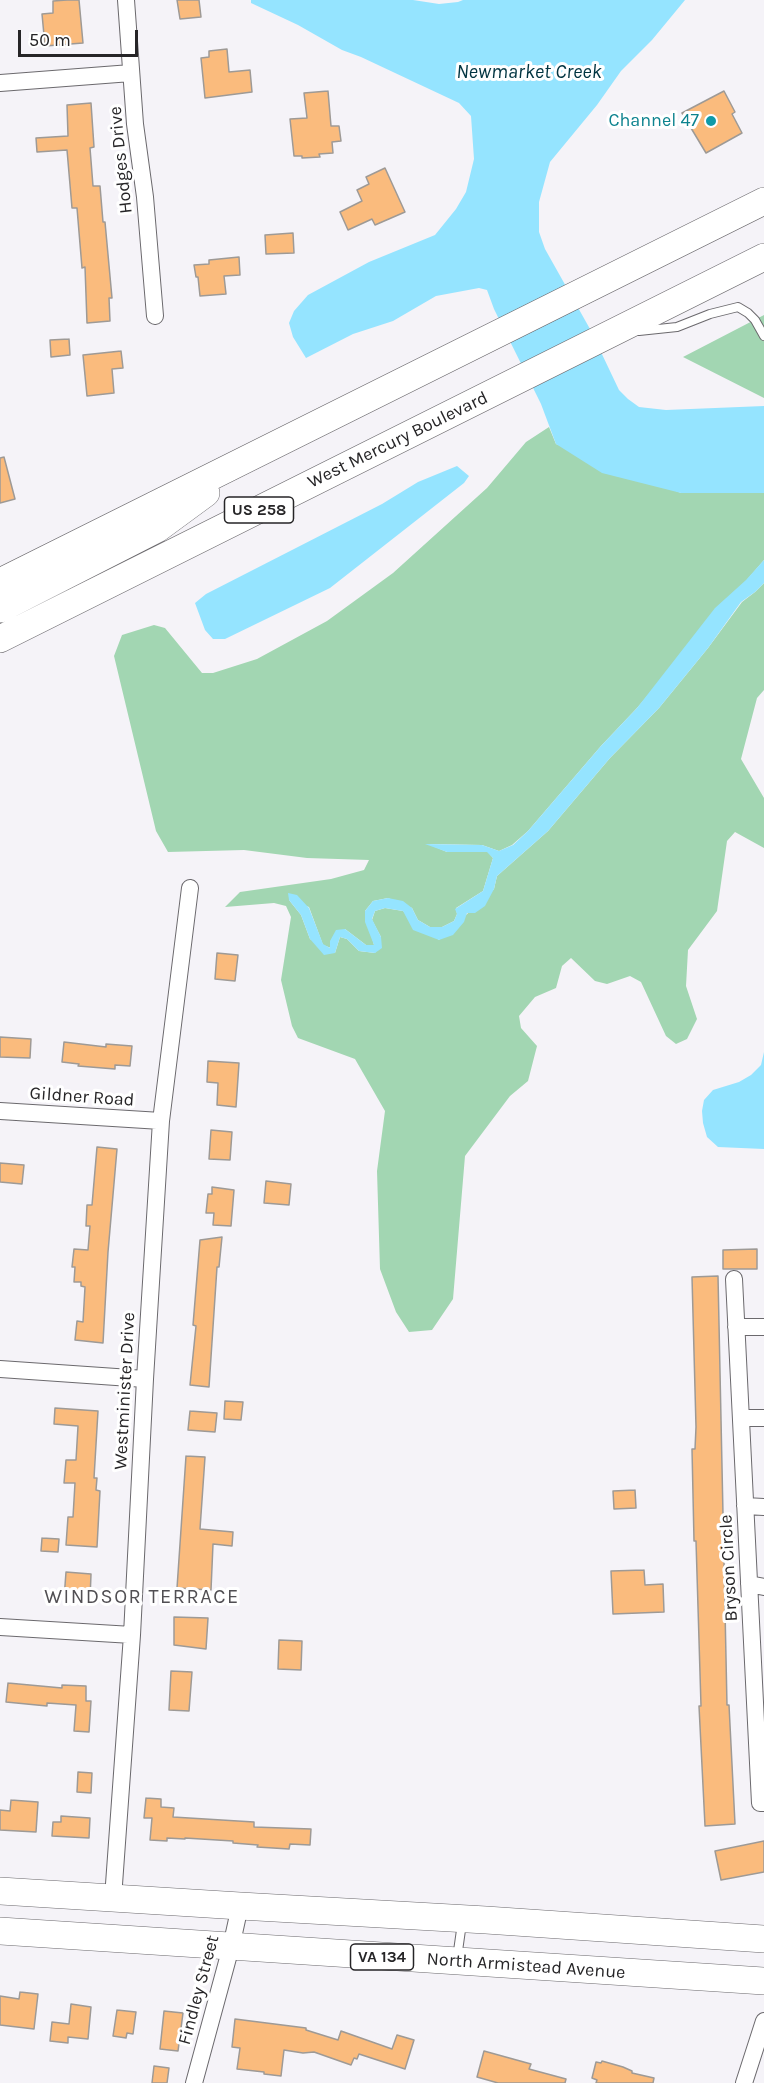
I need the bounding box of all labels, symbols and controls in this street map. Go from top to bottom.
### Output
scale bar [21,18,141,56]
text: 50 m [29,29,71,51]
water label: Newmarket Creek [456,60,602,84]
street label: Hodges Drive [105,105,137,215]
place label: Channel 47 [608,110,699,132]
marker: Channel 47 [704,114,718,128]
street label: West Mercury Boulevard [304,387,492,493]
road number: US 258 [224,497,294,523]
street label: Gildner Road [29,1083,135,1111]
street label: Westminister Drive [110,1312,140,1470]
street label: Bryson Circle [715,1514,743,1622]
district label: WINDSOR TERRACE [44,1585,240,1609]
street label: Findley Street [174,1933,224,2047]
road number: VA 134 [350,1944,413,1970]
street label: North Armistead Avenue [426,1948,626,1984]

